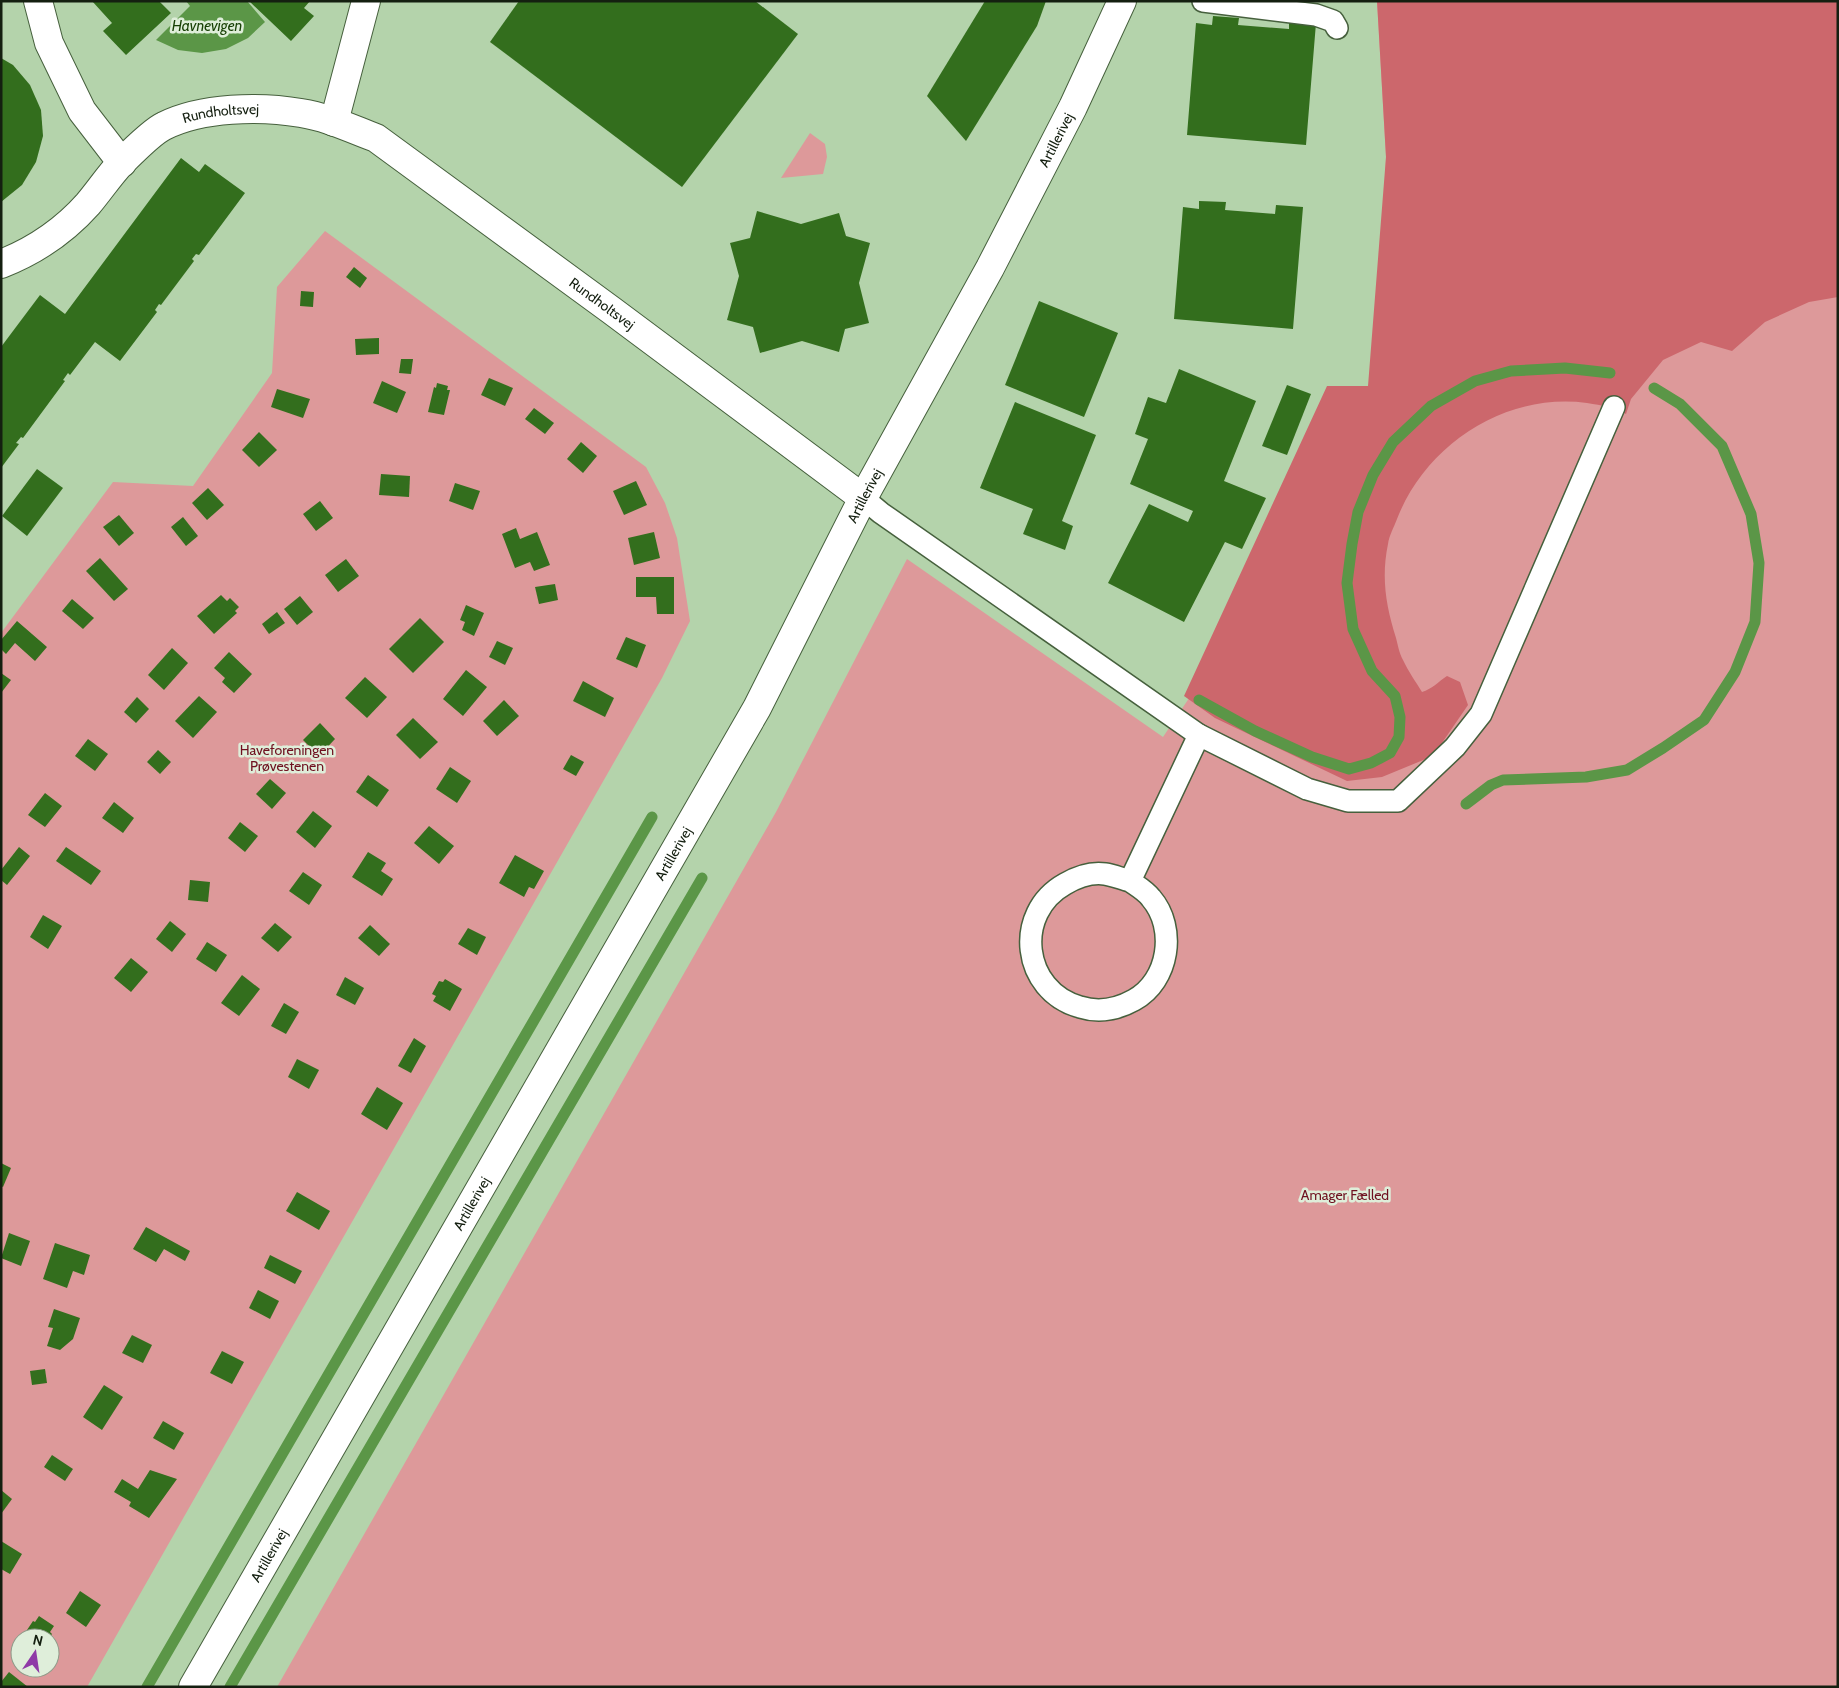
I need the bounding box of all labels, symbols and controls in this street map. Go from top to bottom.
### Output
water label: Havnevigen [172,17,242,35]
street label: Rundholtsvej [180,100,259,127]
street label: Artillerivej [1035,110,1078,170]
street label: Rundholtsvej [566,273,638,334]
street label: Artillerivej [843,465,887,526]
park label: Haveforeningen Prøvestenen [240,741,334,775]
street label: Artillerivej [651,823,696,883]
street label: Artillerivej [449,1174,494,1233]
park label: Amager Fælled [1301,1186,1389,1204]
street label: Artillerivej [246,1525,291,1585]
north arrow [10,1628,60,1678]
text: N [31,1630,45,1650]

